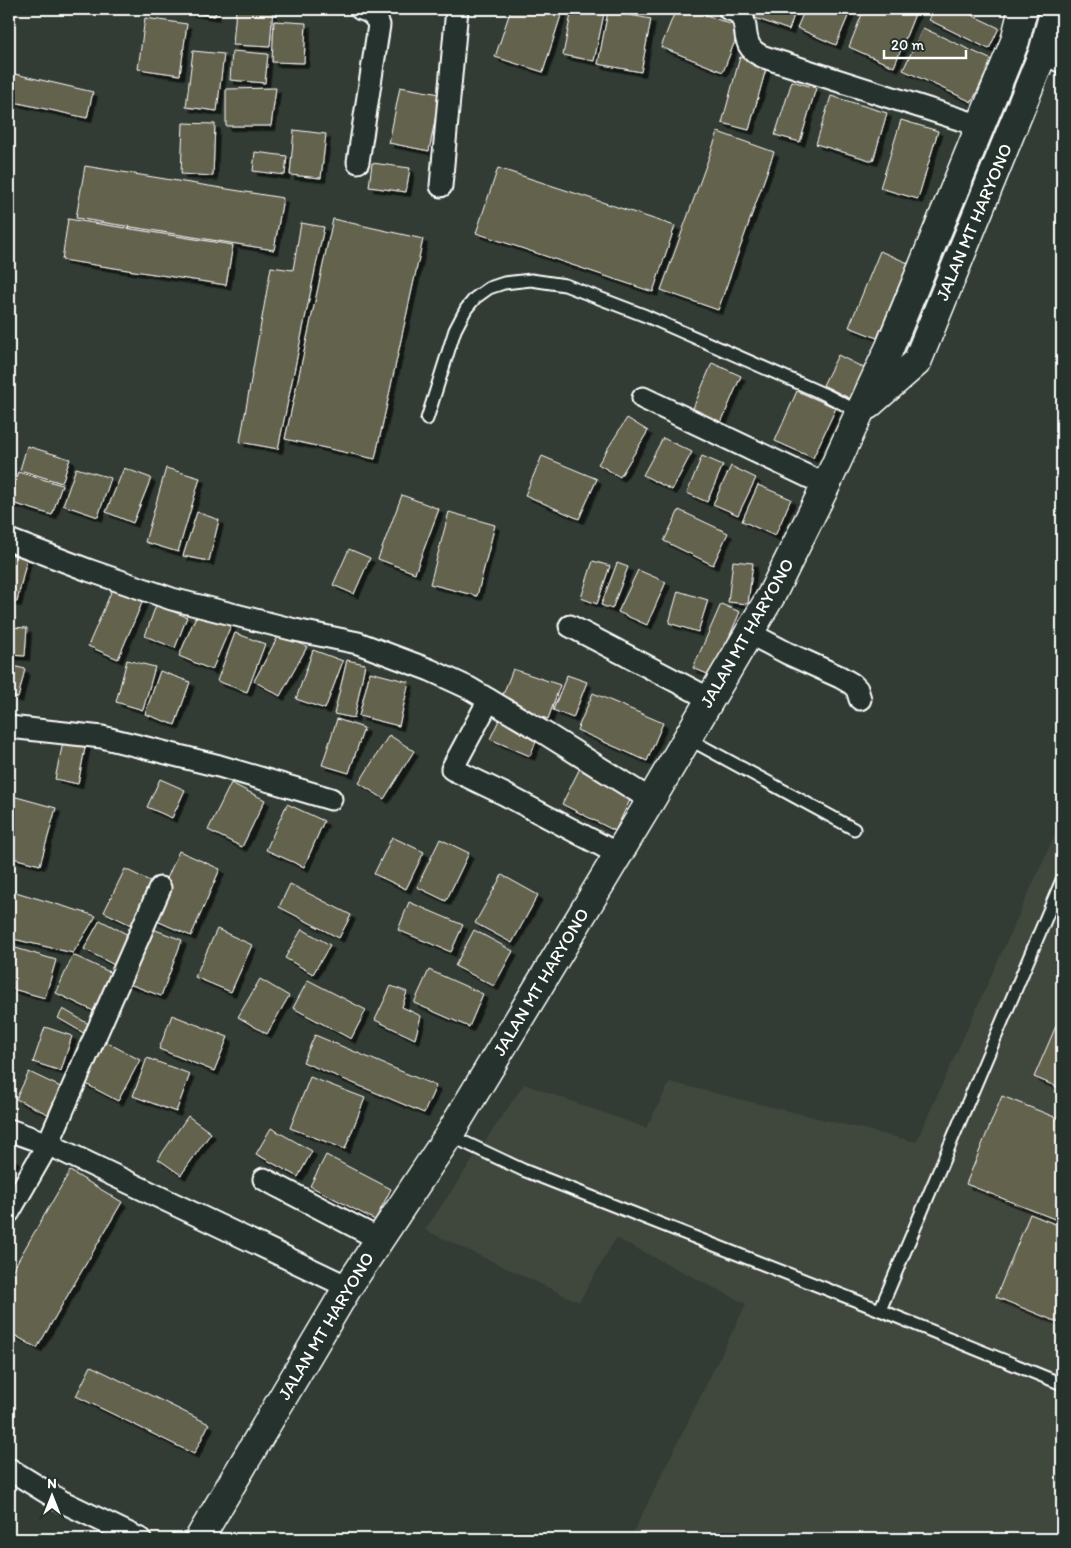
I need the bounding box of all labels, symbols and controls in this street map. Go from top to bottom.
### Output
scale bar [884,28,966,60]
text: 20 m [891,36,925,54]
street label: JALAN MT HARYONO [931,140,1017,304]
street label: JALAN MT HARYONO [695,555,799,711]
street label: JALAN MT HARYONO [488,904,594,1060]
street label: JALAN MT HARYONO [273,1248,379,1404]
north arrow [28,1470,78,1520]
text: N [47,1475,57,1492]

